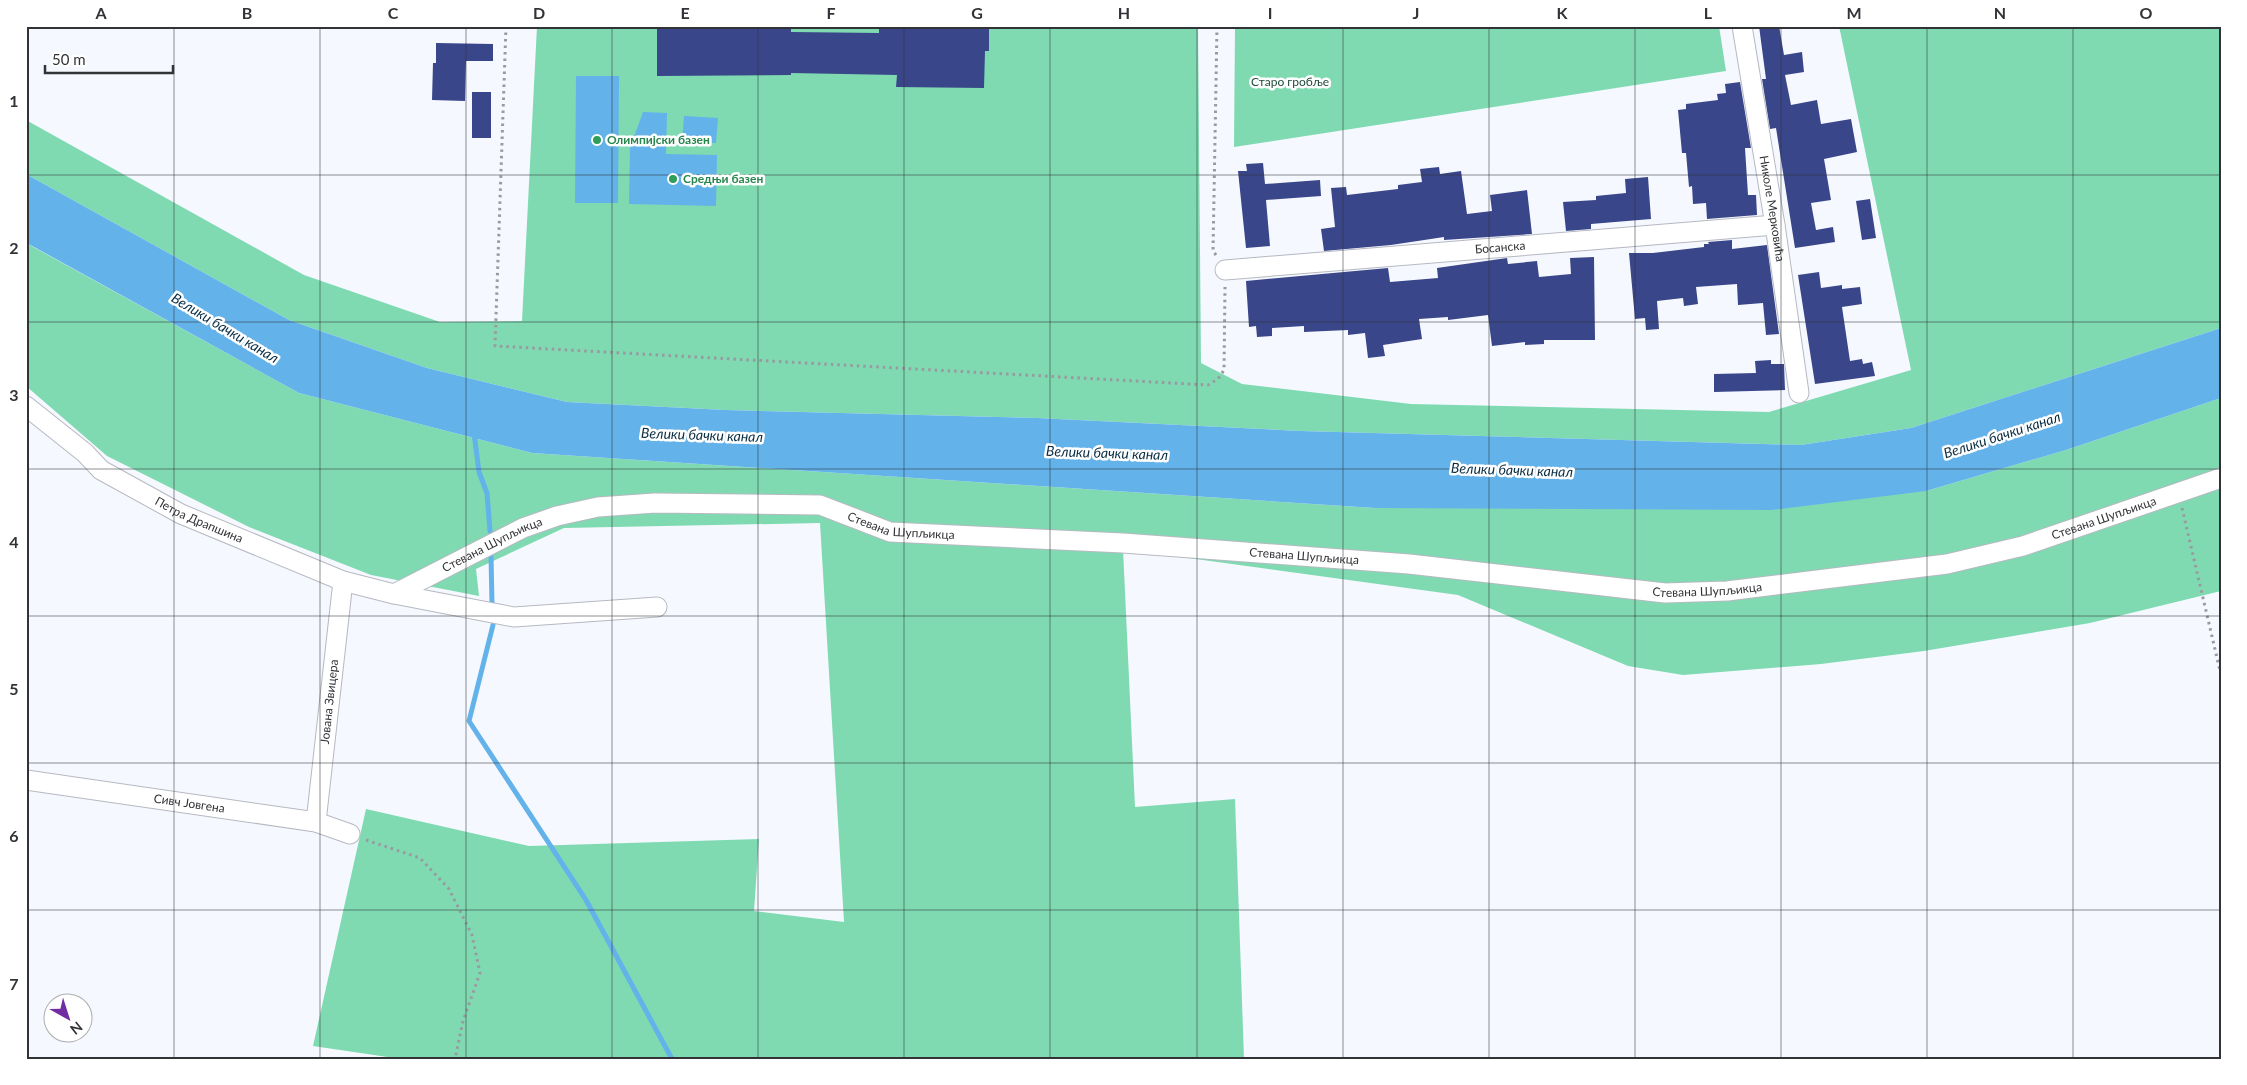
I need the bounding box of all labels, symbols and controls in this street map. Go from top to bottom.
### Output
text: A [94,3,107,22]
text: B [242,3,252,22]
text: C [388,3,399,22]
text: D [533,3,545,22]
text: E [680,3,690,22]
text: F [826,3,836,22]
text: G [971,3,983,22]
text: H [1118,3,1130,22]
text: I [1268,3,1272,22]
text: J [1413,3,1419,22]
text: K [1557,3,1569,22]
text: L [1704,3,1713,22]
text: M [1846,3,1862,22]
text: N [1994,3,2006,22]
text: O [2140,3,2153,22]
scale bar [45,42,172,74]
text: 50 m [52,50,86,68]
park label: Старо гробље [1251,74,1329,89]
text: 1 [9,91,19,110]
place label: Олимпијски базен [607,132,710,147]
marker: Олимпијски базен [591,134,603,146]
street label: Николе Мерковића [1757,154,1788,263]
place label: Средњи базен [683,171,763,186]
marker: Средњи базен [667,173,679,185]
street label: Босанска [1474,237,1526,257]
text: 2 [9,238,19,257]
water label: Велики бачки канал [169,289,282,366]
text: 3 [9,385,19,404]
water label: Велики бачки канал [1941,408,2062,461]
water label: Велики бачки канал [641,424,763,445]
water label: Велики бачки канал [1046,442,1168,463]
water label: Велики бачки канал [1451,459,1573,480]
street label: Петра Драпшина [153,493,245,546]
street label: Стевана Шупљикца [2049,493,2158,543]
street label: Стевана Шупљикца [845,508,955,542]
street label: Стевана Шупљикца [439,514,544,575]
text: 4 [9,532,19,551]
street label: Стевана Шупљикца [1249,544,1360,567]
street label: Стевана Шупљикца [1652,579,1763,600]
street label: Јована Звицера [317,658,341,745]
text: 5 [9,679,19,698]
street label: Сивч Јовгена [153,791,226,816]
text: 6 [9,826,19,845]
text: 7 [9,974,19,993]
north arrow [42,992,92,1042]
text: N [67,1018,86,1038]

